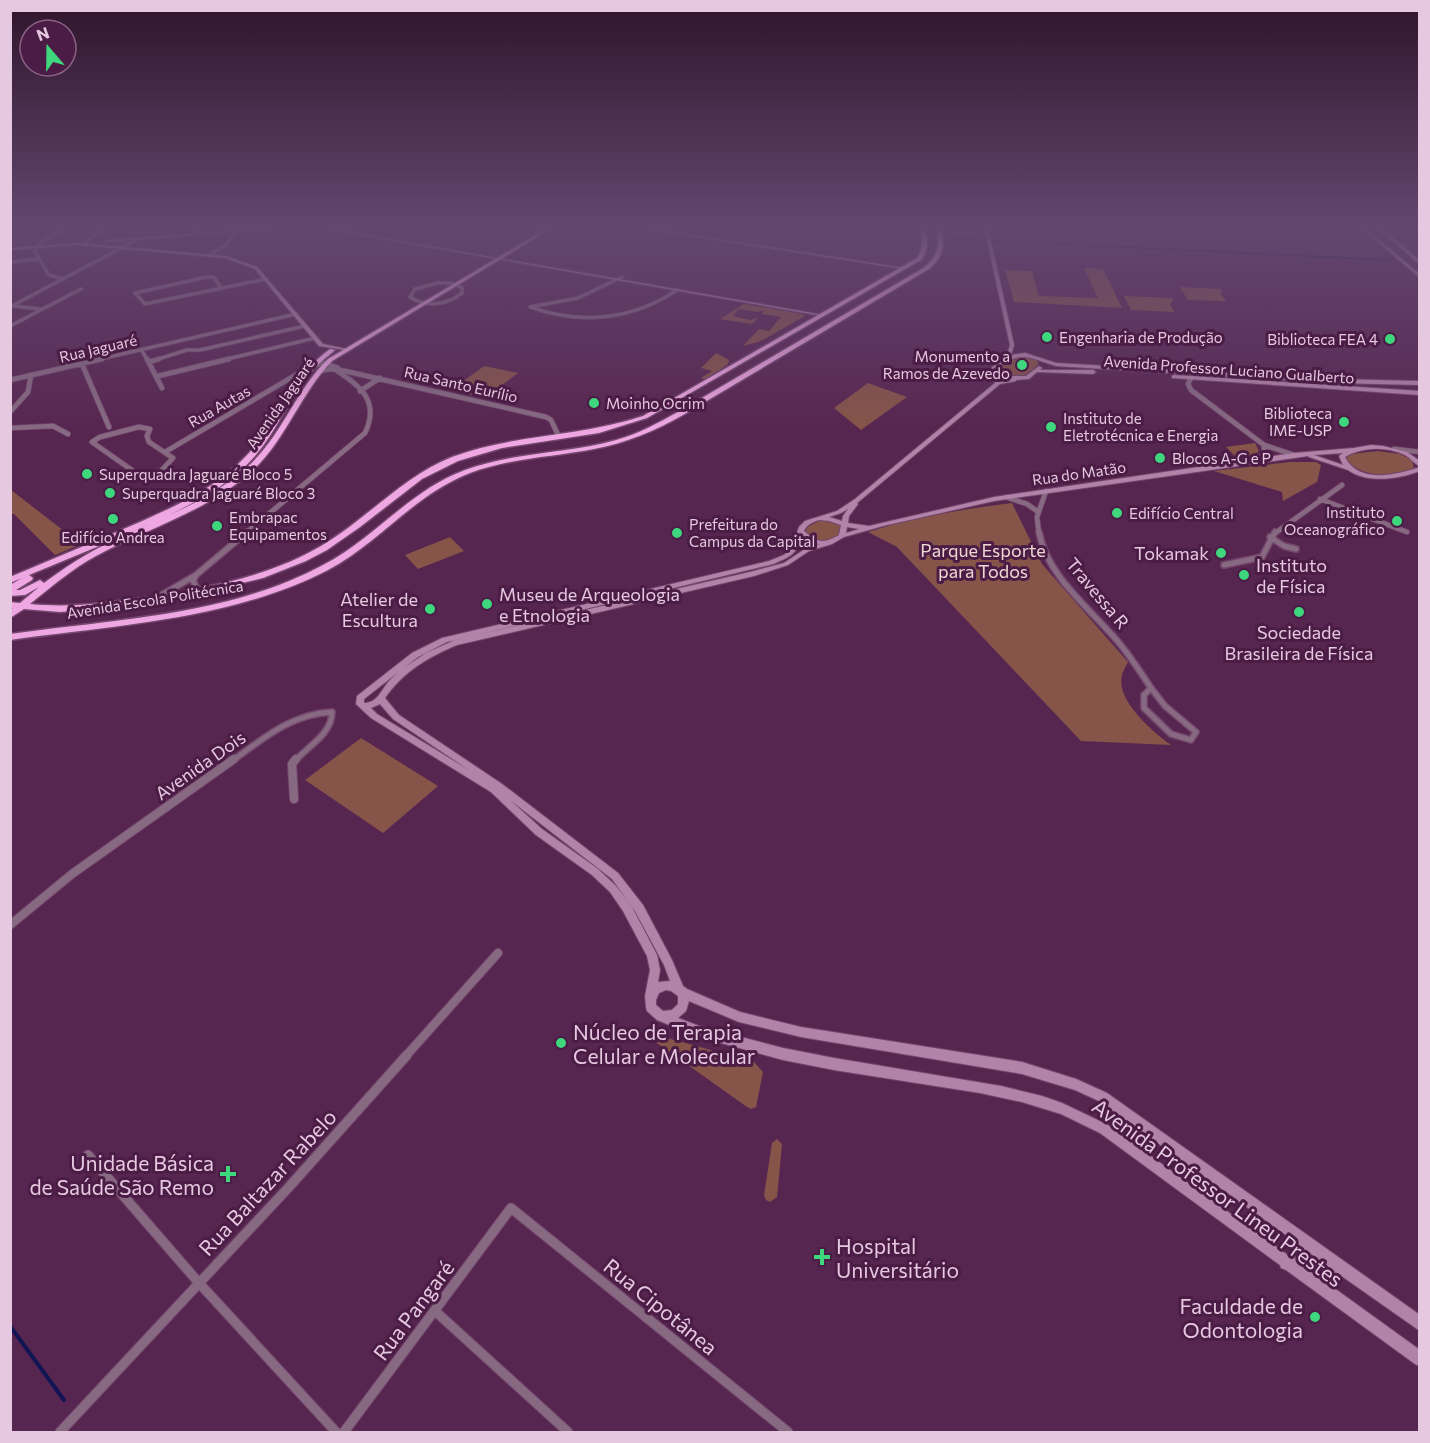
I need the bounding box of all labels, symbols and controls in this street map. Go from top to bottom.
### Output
north arrow [18,18,78,78]
text: N [34,22,52,44]
place label: Engenharia de Produção [1059,328,1223,346]
street label: Rua Jaguaré [57,330,139,366]
marker: Engenharia de Produção [1040,330,1054,344]
place label: Biblioteca FEA 4 [1267,330,1378,348]
marker: Biblioteca FEA 4 [1383,332,1397,346]
place label: Monumento a Ramos de Azevedo [883,347,1010,382]
street label: Avenida Professor Luciano Gualberto [1103,351,1355,387]
street label: Avenida Jaguaré [242,354,318,452]
marker: Monumento a Ramos de Azevedo [1015,358,1029,372]
street label: Rua Santo Eurílio [402,362,520,406]
street label: Rua Autas [185,381,253,431]
place label: Moinho Ocrim [606,394,705,412]
marker: Moinho Ocrim [587,396,601,410]
place label: Biblioteca IME-USP [1264,404,1332,439]
place label: Instituto de Eletrotécnica e Energia [1063,409,1218,444]
marker: Biblioteca IME-USP [1337,415,1351,429]
marker: Instituto de Eletrotécnica e Energia [1044,420,1058,434]
place label: Blocos A-G e P [1172,449,1271,467]
marker: Blocos A-G e P [1153,451,1167,465]
street label: Rua do Matão [1031,458,1127,488]
place label: Superquadra Jaguaré Bloco 5 [99,465,292,483]
marker: Superquadra Jaguaré Bloco 5 [80,467,94,481]
place label: Superquadra Jaguaré Bloco 3 [122,484,315,502]
marker: Superquadra Jaguaré Bloco 3 [103,486,117,500]
place label: Instituto Oceanográfico [1284,503,1385,538]
place label: Edifício Central [1129,504,1234,522]
marker: Edifício Central [1110,506,1124,520]
place label: Embrapac Equipamentos [229,508,327,543]
marker: Edifício Andrea [106,512,120,526]
marker: Instituto Oceanográfico [1390,514,1404,528]
place label: Prefeitura do Campus da Capital [689,515,815,550]
marker: Embrapac Equipamentos [210,519,224,533]
marker: Prefeitura do Campus da Capital [670,526,684,540]
place label: Edifício Andrea [61,528,165,546]
park label: Parque Esporte para Todos [920,539,1046,582]
place label: Tokamak [1134,542,1209,564]
marker: Tokamak [1214,546,1228,560]
street label: Travessa R [1062,553,1134,633]
place label: Instituto de Física [1256,554,1327,597]
marker: Instituto de Física [1237,568,1251,582]
street label: Avenida Escola Politécnica [65,576,245,622]
place label: Museu de Arqueologia e Etnologia [499,583,680,626]
place label: Atelier de Escultura [340,588,418,631]
marker: Museu de Arqueologia e Etnologia [480,597,494,611]
marker: Atelier de Escultura [423,602,437,616]
marker: Sociedade Brasileira de Física [1292,605,1306,619]
place label: Sociedade Brasileira de Física [1225,621,1373,664]
street label: Avenida Dois [151,726,249,804]
place label: Núcleo de Terapia Celular e Molecular [573,1019,755,1068]
marker: Núcleo de Terapia Celular e Molecular [554,1036,568,1050]
street label: Avenida Professor Lineu Prestes [1088,1093,1348,1291]
street label: Rua Baltazar Rabelo [193,1104,341,1260]
place label: Unidade Básica de Saúde São Remo [29,1150,214,1199]
marker: Unidade Básica de Saúde São Remo [219,1165,237,1183]
place label: Hospital Universitário [836,1233,959,1282]
marker: Hospital Universitário [813,1248,831,1266]
street label: Rua Cipotânea [599,1253,723,1359]
street label: Rua Pangaré [367,1255,459,1365]
place label: Faculdade de Odontologia [1179,1293,1303,1342]
marker: Faculdade de Odontologia [1308,1310,1322,1324]

